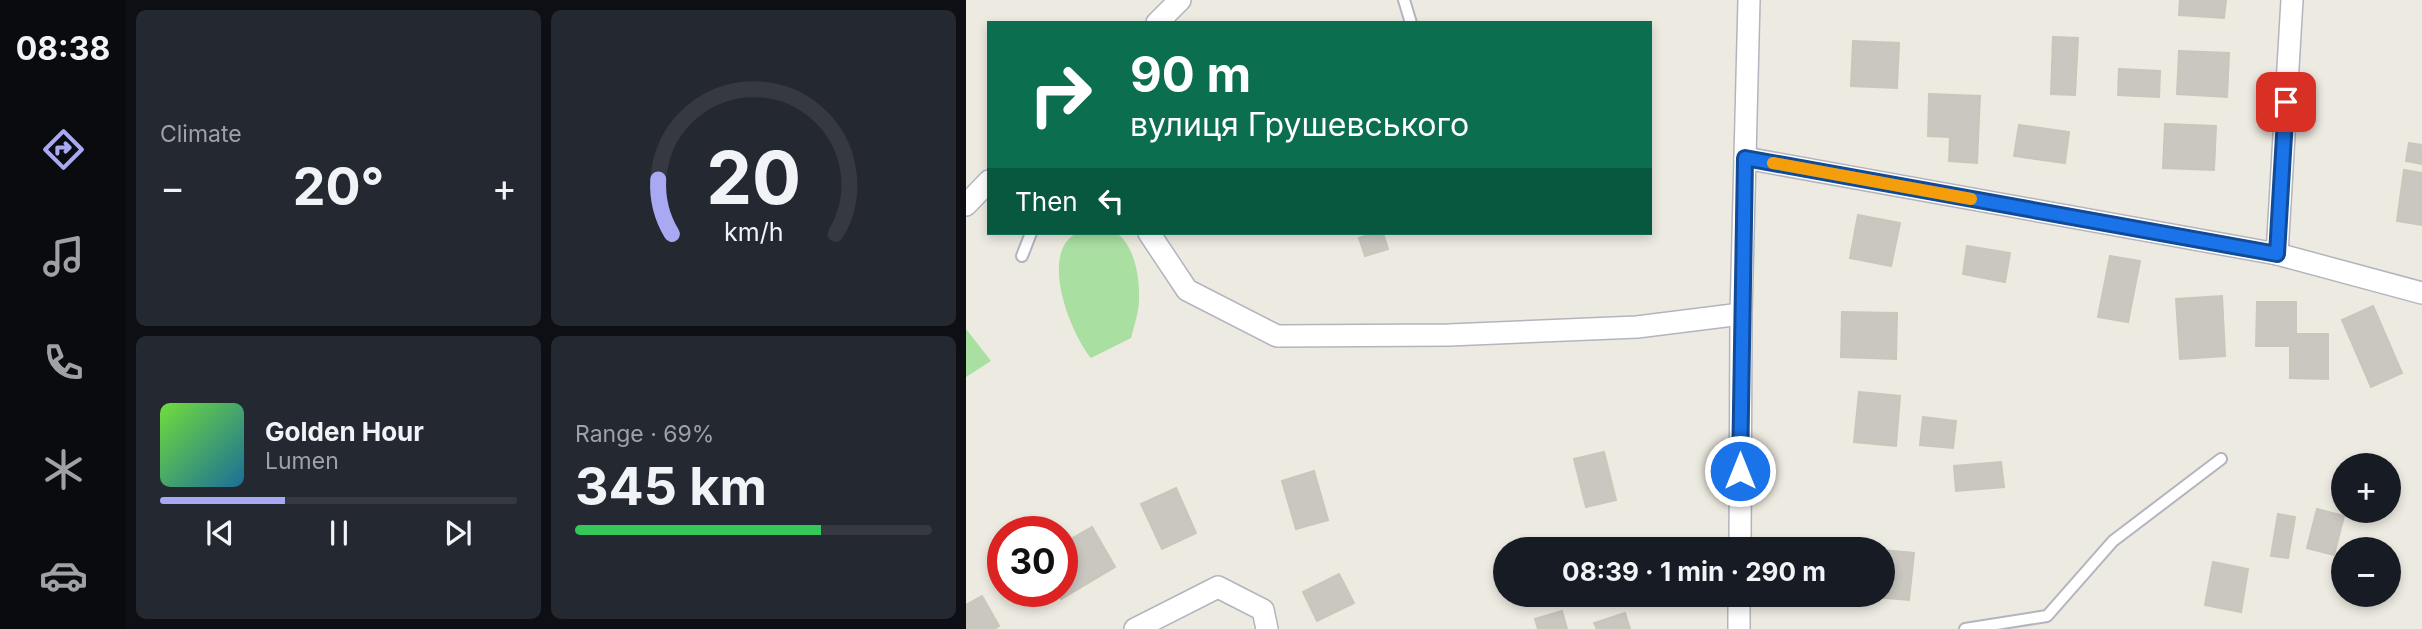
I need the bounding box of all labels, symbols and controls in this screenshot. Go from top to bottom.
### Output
text: 08:38 [16,29,110,68]
text: 90 m [1130,45,1251,104]
icon: right [1015,49,1106,140]
pin [2256,72,2316,132]
icon: arrive [2267,83,2305,121]
text: вулиця Грушевського [1130,105,1469,144]
text: Climate [160,120,242,148]
icon: directions [39,125,88,174]
text: 20 [706,133,801,222]
text: 20° [293,155,384,218]
text: − [160,164,185,210]
text: + [492,164,517,210]
icon: left [1092,182,1130,220]
text: Then [1015,186,1078,217]
text: km/h [724,217,783,247]
icon: music [39,232,88,281]
icon: phone [39,338,88,387]
text: Golden Hour [265,416,424,447]
text: Range · 69% [575,420,714,448]
position arrow [1703,434,1777,508]
icon: climate [39,445,88,494]
text: Lumen [265,447,339,475]
map controls [2331,453,2401,607]
button: + [2331,453,2401,523]
text: 345 km [575,455,767,518]
icon: previous [201,514,239,552]
icon: pause [320,514,358,552]
icon: next [439,514,477,552]
speed limit sign: 30 [987,516,1078,607]
button: − [2331,537,2401,607]
icon: car [39,551,88,600]
text: 08:39 · 1 min · 290 m [1562,556,1826,587]

